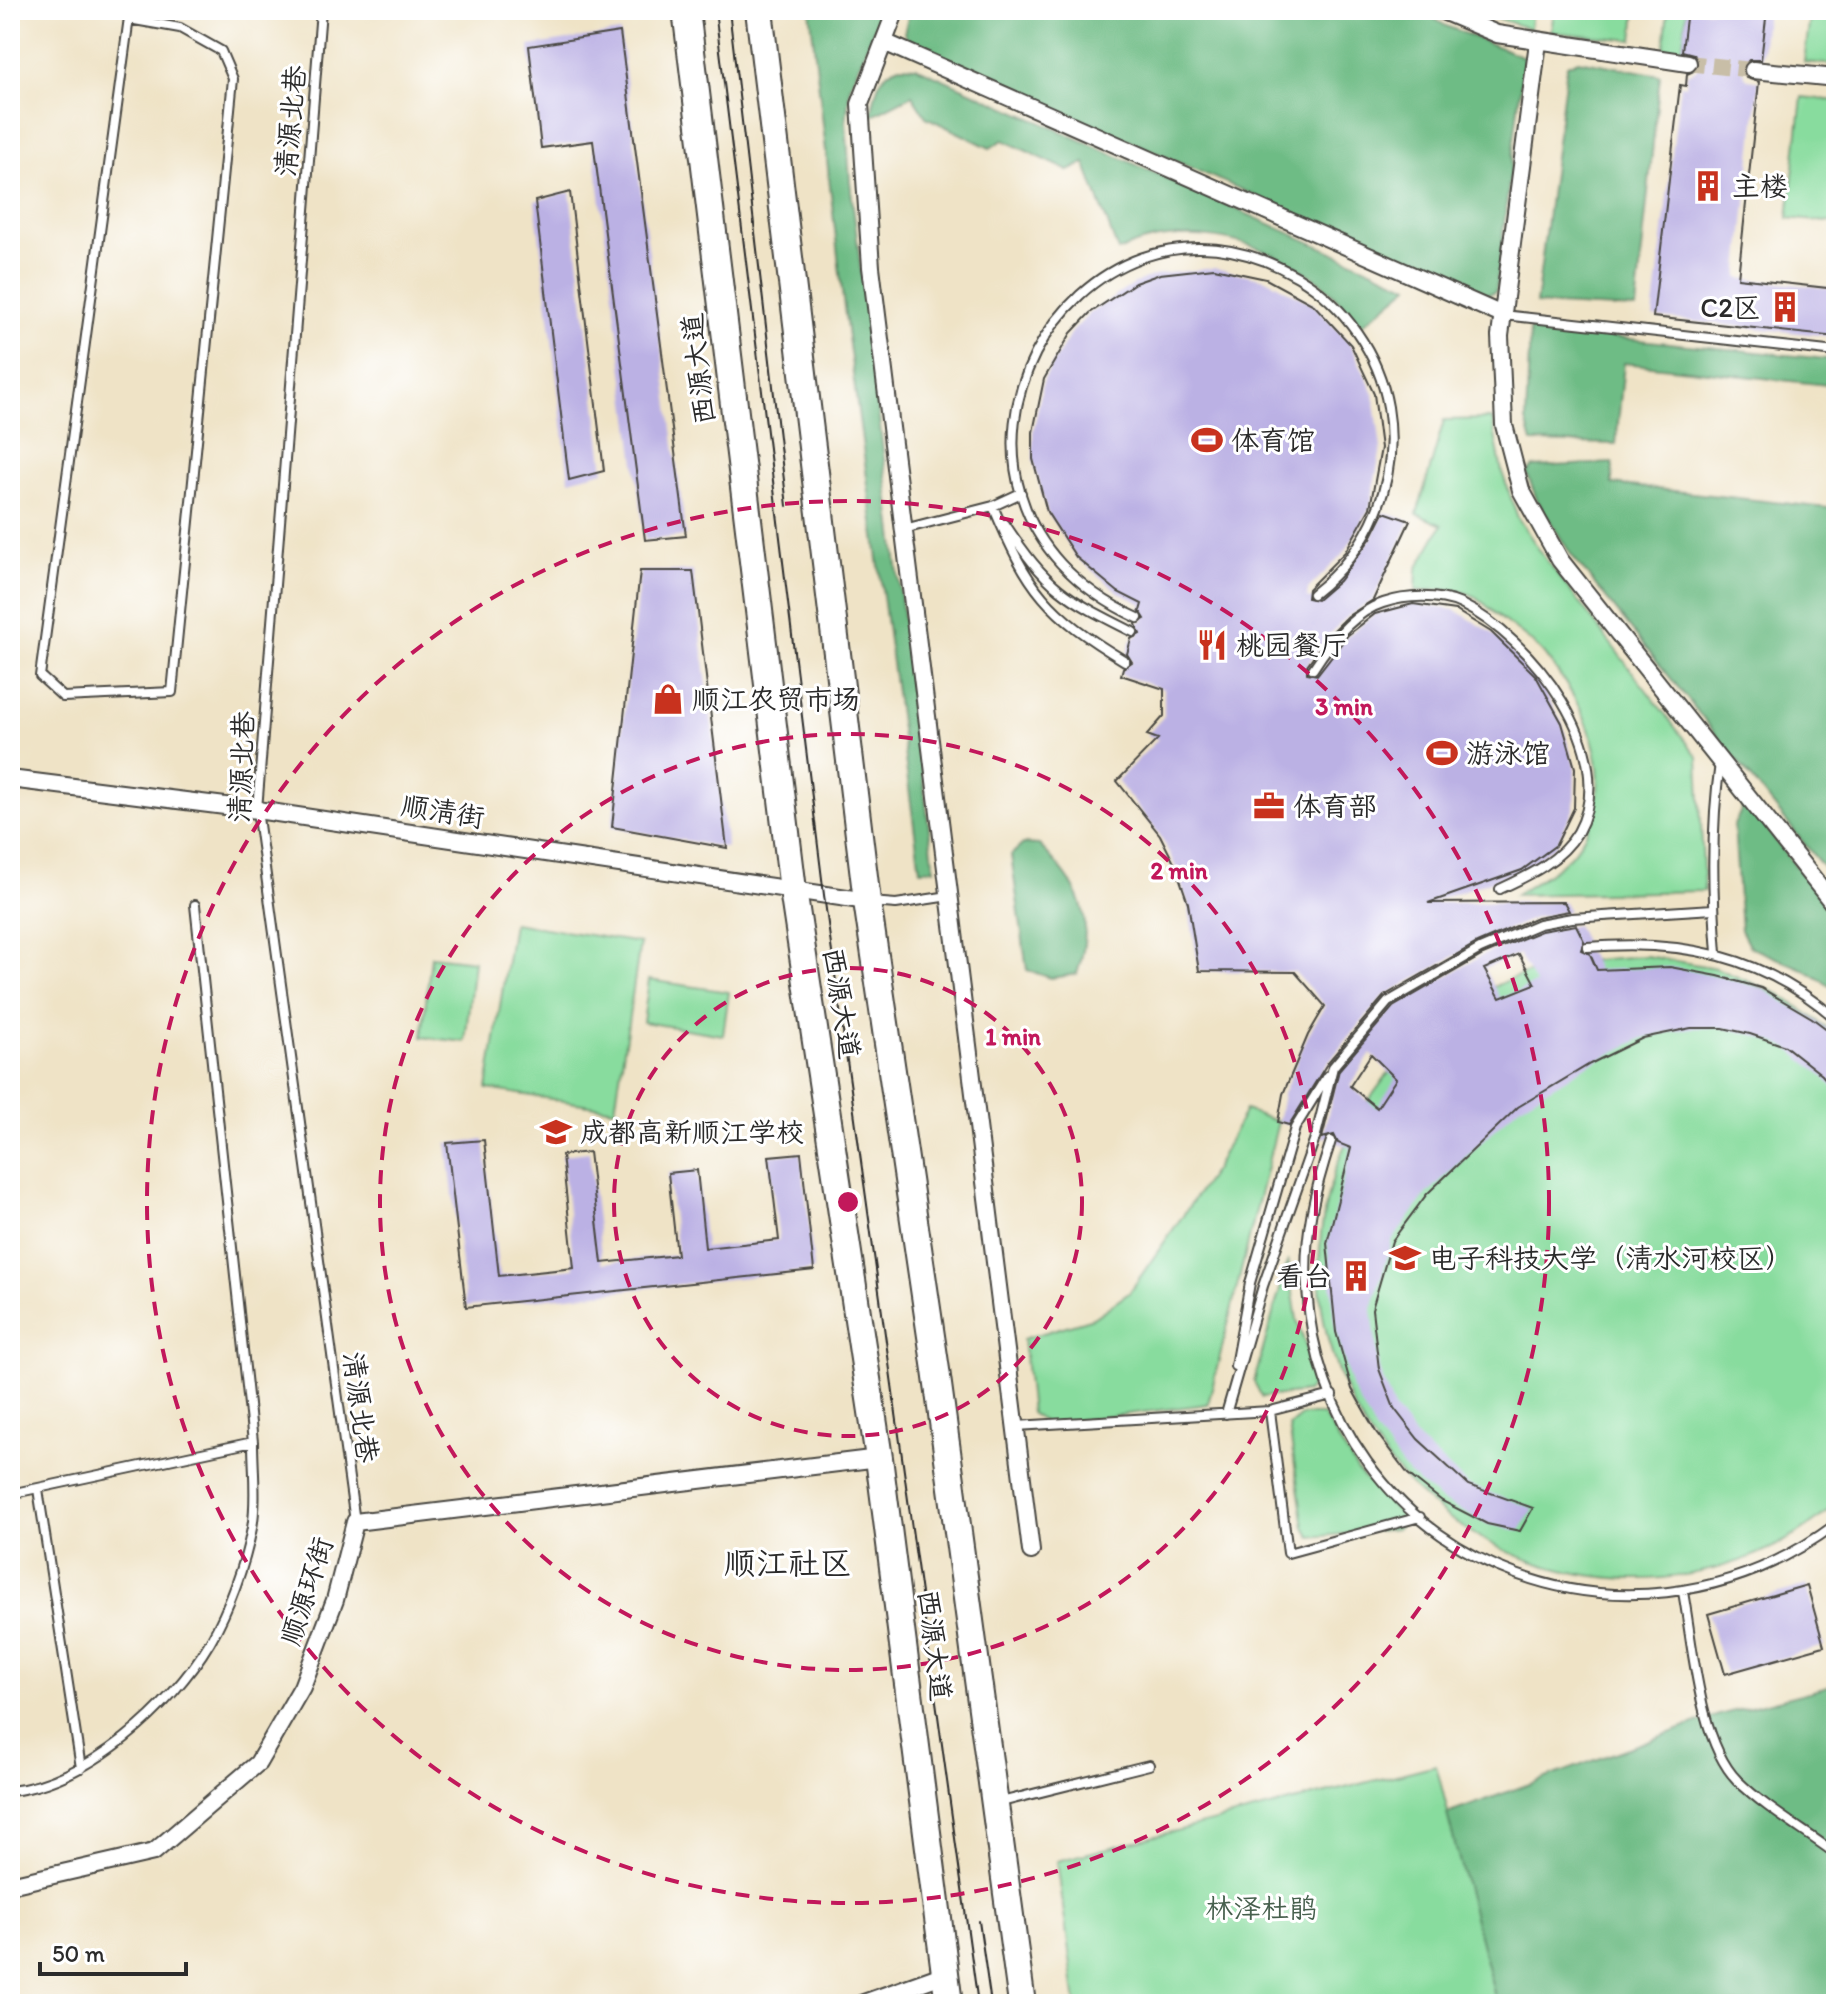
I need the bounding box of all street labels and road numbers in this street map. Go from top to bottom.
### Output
street label: 清源北巷 [268,63,312,178]
street label: 西源大道 [674,311,722,427]
street label: 清源北巷 [222,709,260,824]
street label: 顺清街 [399,788,487,834]
street label: 西源大道 [816,945,868,1061]
street label: 清源北巷 [336,1349,386,1466]
street label: 顺源环街 [273,1532,339,1650]
street label: 西源大道 [911,1587,959,1703]

